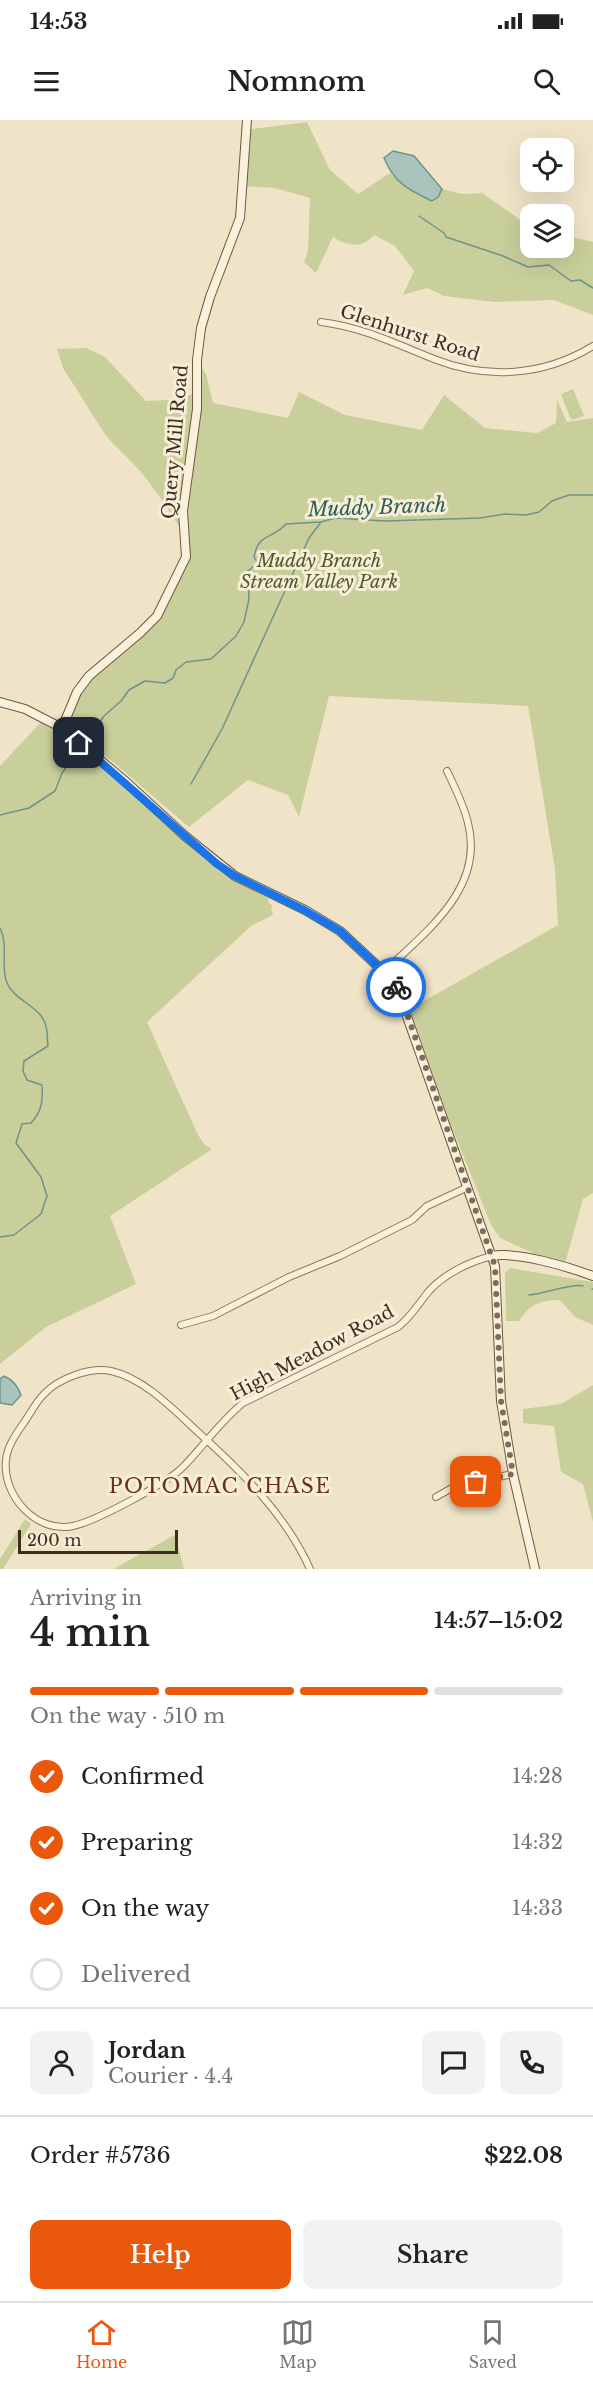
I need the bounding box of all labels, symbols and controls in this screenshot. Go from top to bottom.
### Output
text: 14:53 [30,8,88,35]
icon: menu [30,65,63,98]
text: Nomnom [227,65,366,98]
icon: search [530,65,563,98]
map controls [520,138,574,258]
button: locate [520,138,574,192]
button: layers [520,204,574,258]
street label: Glenhurst Road [338,300,482,366]
street label: Query Mill Road [157,364,193,520]
water label: Muddy Branch [306,493,447,521]
park label: Muddy Branch Stream Valley Park [240,550,398,593]
pin [53,717,104,768]
icon: home [62,726,95,759]
courier [366,957,426,1017]
icon: bike [380,971,413,1004]
street label: High Meadow Road [226,1301,398,1405]
pin [450,1456,501,1507]
icon: bag [459,1465,492,1498]
district label: POTOMAC CHASE [109,1474,331,1498]
scale bar [18,1527,178,1554]
text: 200 m [27,1530,81,1550]
text: Arriving in [30,1586,142,1610]
text: 14:57–15:02 [434,1607,563,1634]
text: 4 min [30,1608,150,1657]
text: On the way · 510 m [30,1704,225,1728]
icon: check [30,1760,63,1793]
text: Confirmed [81,1763,204,1790]
text: 14:28 [512,1764,563,1788]
icon: check [30,1826,63,1859]
text: Preparing [81,1829,192,1856]
text: 14:32 [512,1830,563,1854]
icon: check [30,1892,63,1925]
text: On the way [81,1895,209,1922]
text: 14:33 [512,1896,563,1920]
text: Delivered [81,1961,191,1988]
button: person [30,2031,93,2094]
button: chat [422,2031,485,2094]
button: phone [500,2031,563,2094]
text: Jordan [108,2037,186,2064]
text: Courier · 4.4 [108,2064,233,2088]
text: Order #5736 [30,2142,171,2169]
text: $22.08 [484,2142,563,2169]
button: Help [30,2220,291,2289]
button: Share [303,2220,563,2289]
tab: Home [76,2316,127,2372]
tab: Map [279,2316,317,2372]
tab: Saved [469,2316,517,2372]

